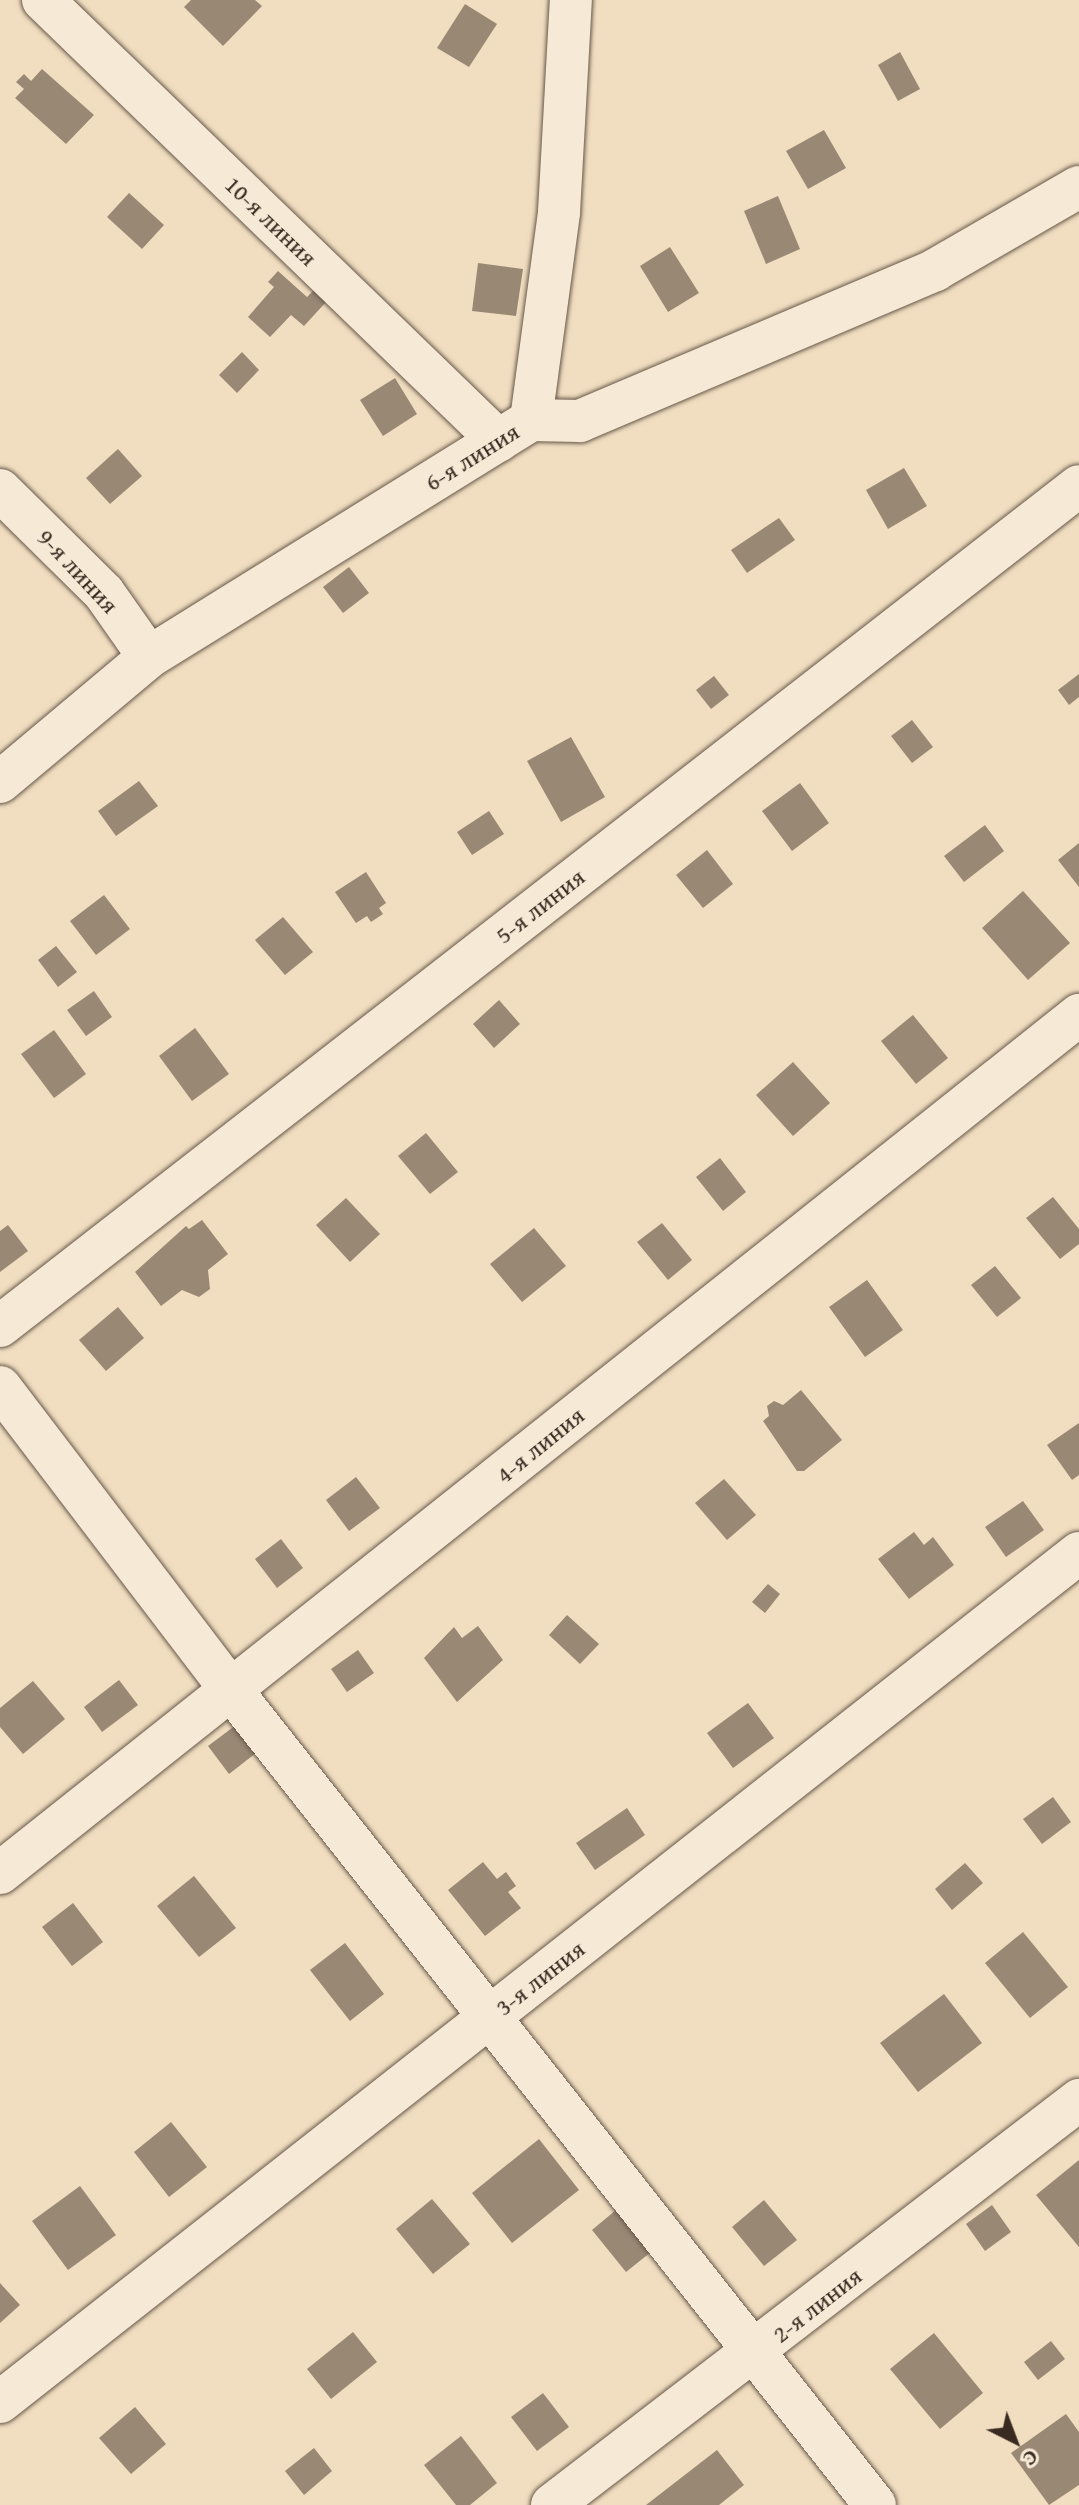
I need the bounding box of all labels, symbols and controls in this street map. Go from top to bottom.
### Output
street label: 10-я линия [219,170,323,272]
street label: 6-я линия [420,417,524,497]
street label: 9-я линия [32,523,124,619]
street label: 5-я линия [490,862,590,950]
street label: 4-я линия [490,1401,590,1489]
street label: 3-я линия [490,1934,590,2022]
street label: 2-я линия [767,2261,867,2349]
north arrow [975,2401,1055,2481]
text: С [1016,2443,1046,2475]

